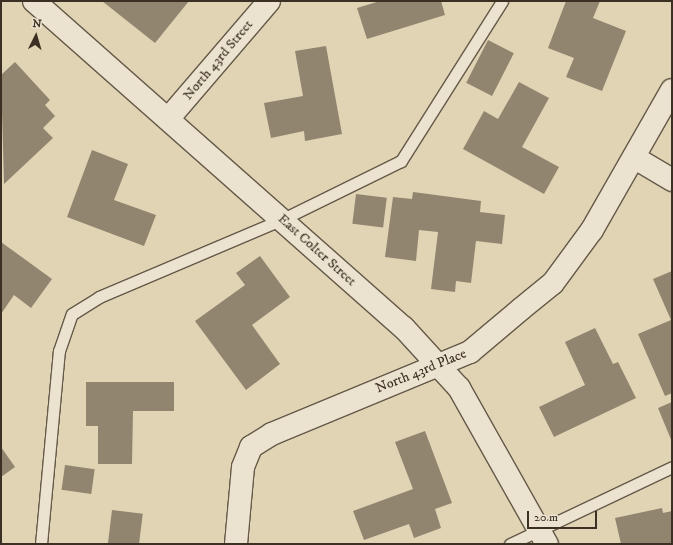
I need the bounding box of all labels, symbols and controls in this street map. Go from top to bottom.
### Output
north arrow [16,16,56,56]
street label: North 43rd Street [180,16,256,104]
text: N [32,17,42,31]
street label: East Colter Street [274,210,360,290]
street label: North 43rd Place [373,345,469,397]
scale bar [529,503,599,529]
text: 20 m [534,510,558,525]

